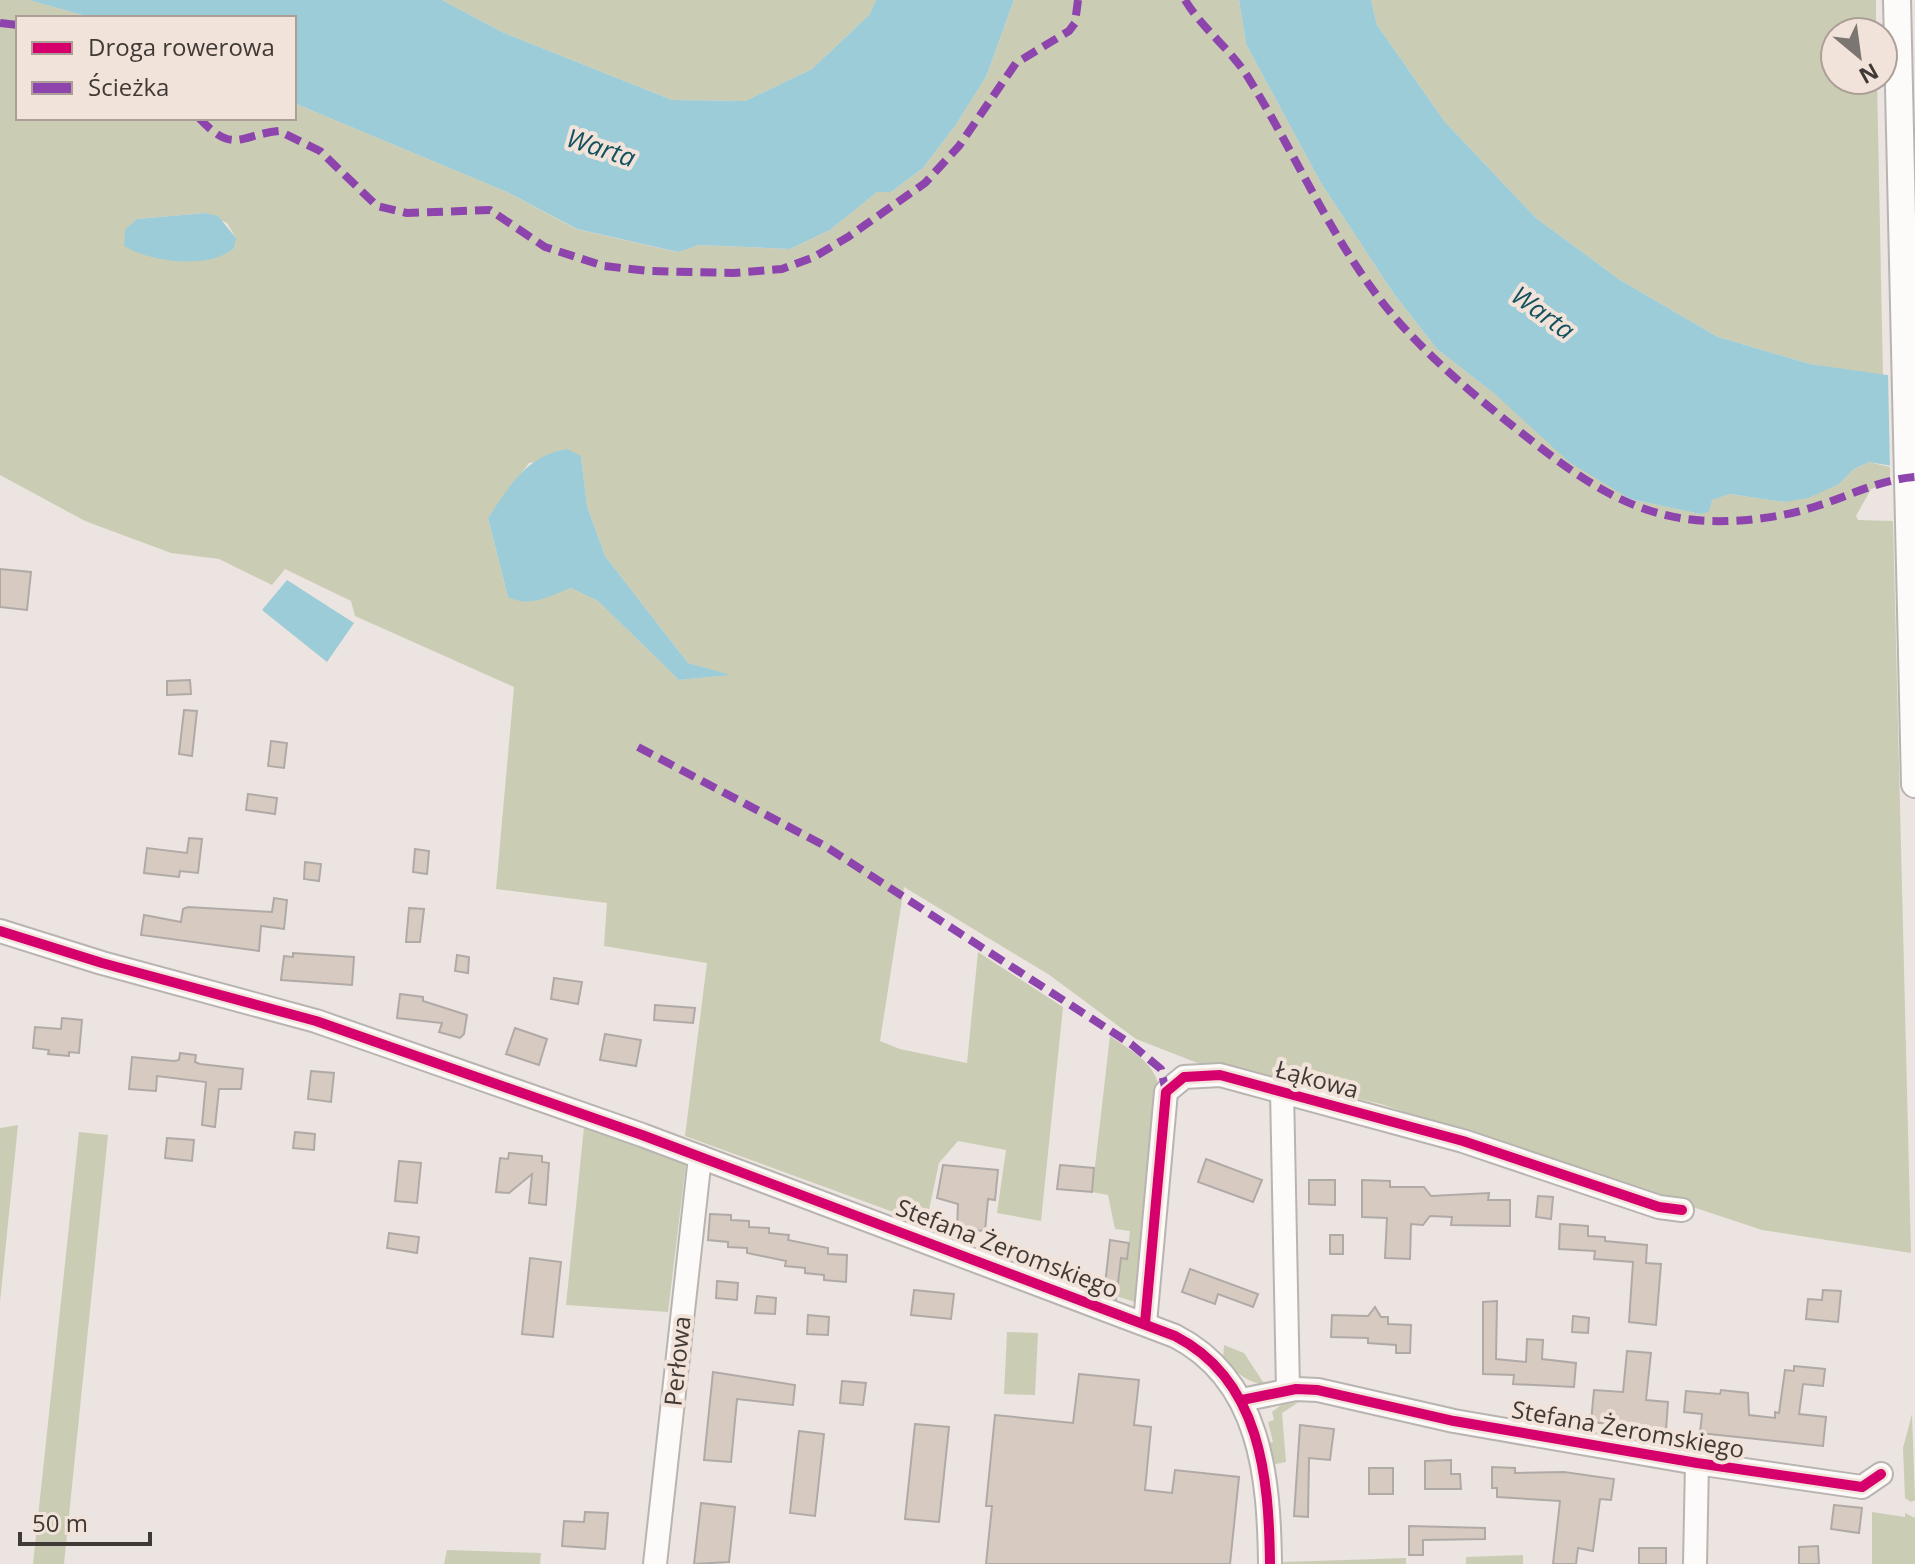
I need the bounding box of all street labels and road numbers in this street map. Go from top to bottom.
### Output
street label: Łąkowa [1272,1052,1363,1105]
street label: Stefana Żeromskiego [892,1190,1123,1305]
street label: Perłowa [655,1314,698,1407]
street label: Stefana Żeromskiego [1509,1392,1747,1465]

